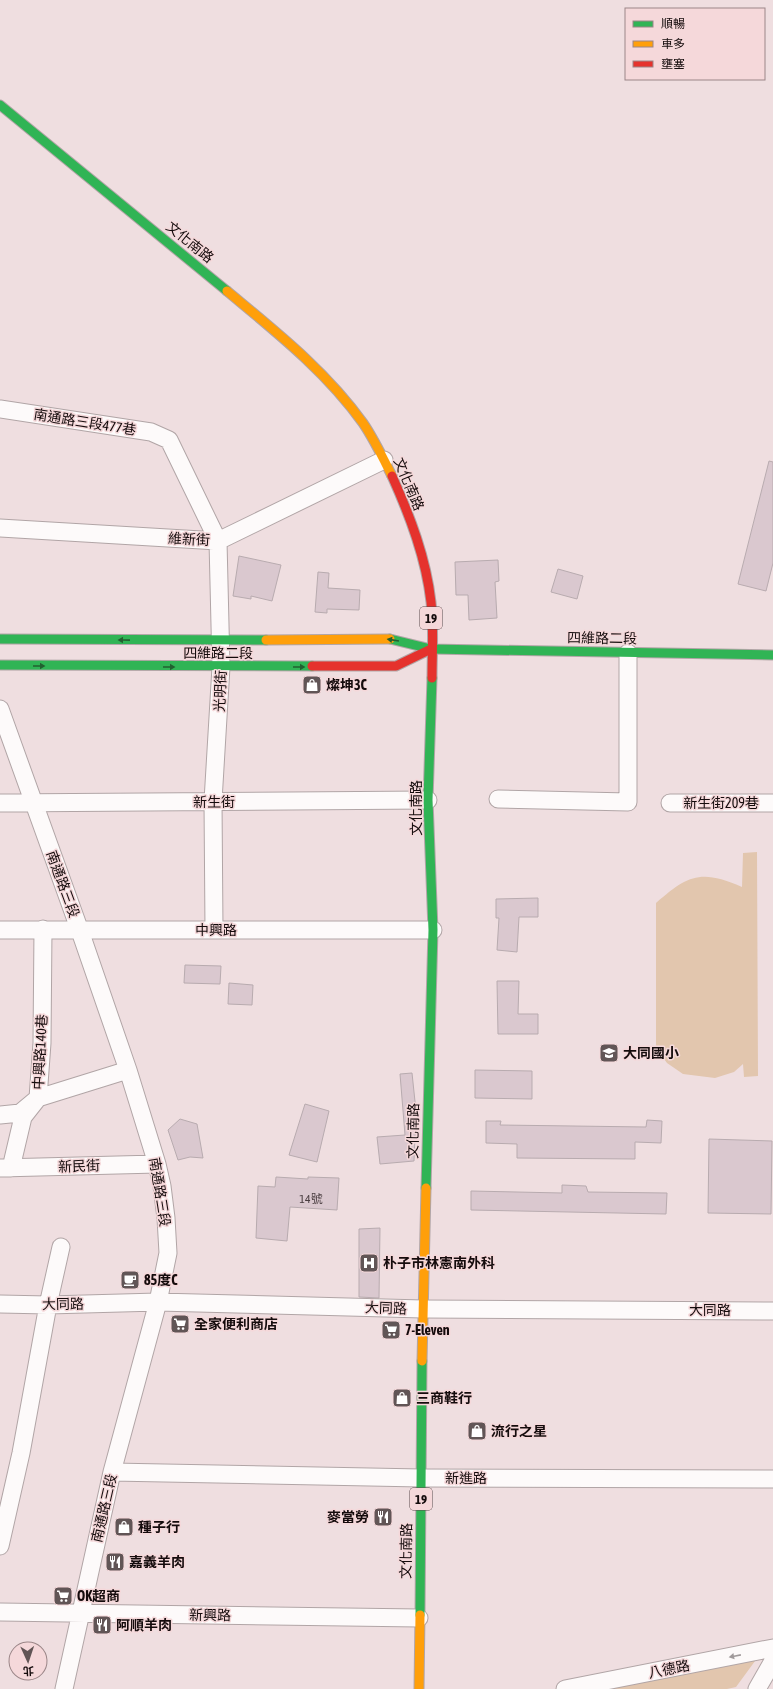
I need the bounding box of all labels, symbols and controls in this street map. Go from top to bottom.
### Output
legend [625,8,765,80]
text: 順暢 [661,17,685,31]
text: 車多 [661,37,685,51]
text: 壅塞 [661,57,685,71]
street label: 文化南路 [163,218,217,266]
street label: 南通路三段477巷 [33,406,137,438]
street label: 文化南路 [391,455,427,513]
street label: 維新街 [168,530,210,548]
road number: 19 [420,607,442,629]
street label: 四維路二段 [567,629,637,647]
one-way arrow [117,637,130,643]
one-way arrow [387,637,400,643]
street label: 四維路二段 [183,645,253,661]
one-way arrow [33,662,45,669]
one-way arrow [163,664,176,670]
one-way arrow [293,664,306,670]
street label: 光明街 [211,670,229,712]
shop icon: 燦坤3C [301,674,323,696]
place label: 燦坤3C [326,677,368,693]
street label: 文化南路 [408,780,424,836]
street label: 新生街 [193,794,235,810]
street label: 新生街209巷 [683,795,759,811]
street label: 南通路三段 [44,848,82,920]
street label: 中興路 [195,922,237,938]
street label: 中興路140巷 [30,1014,50,1090]
school or university icon: 大同國小 [598,1042,620,1064]
place label: 大同國小 [623,1045,679,1061]
street label: 文化南路 [405,1103,421,1159]
street label: 南通路三段 [147,1156,173,1228]
street label: 新民街 [58,1157,100,1175]
house number: 14號 [299,1192,323,1206]
hospital icon: 朴子市林憲南外科 [358,1252,380,1274]
place label: 朴子市林憲南外科 [383,1255,495,1271]
cafe icon: 85度C [119,1269,141,1291]
place label: 85度C [144,1272,178,1288]
street label: 大同路 [42,1296,84,1312]
street label: 大同路 [365,1299,407,1317]
street label: 大同路 [689,1302,731,1318]
supermarket icon: 全家便利商店 [169,1313,191,1335]
place label: 全家便利商店 [194,1316,278,1332]
supermarket icon: 7-Eleven [380,1319,402,1341]
place label: 7-Eleven [405,1322,450,1338]
shop icon: 三商鞋行 [391,1387,413,1409]
place label: 三商鞋行 [416,1390,472,1406]
shop icon: 流行之星 [466,1420,488,1442]
place label: 流行之星 [491,1423,547,1439]
street label: 新進路 [445,1470,487,1486]
street label: 南通路三段 [88,1472,120,1544]
road number: 19 [410,1488,432,1510]
restaurant icon: 麥當勞 [372,1506,394,1528]
place label: 麥當勞 [327,1509,369,1525]
shop icon: 種子行 [113,1516,135,1538]
place label: 種子行 [138,1519,180,1535]
street label: 文化南路 [398,1523,414,1579]
restaurant icon: 嘉義羊肉 [104,1551,126,1573]
place label: 嘉義羊肉 [129,1554,185,1570]
supermarket icon: OK超商 [52,1585,74,1607]
place label: OK超商 [77,1588,120,1604]
street label: 新興路 [189,1607,231,1623]
restaurant icon: 阿順羊肉 [91,1614,113,1636]
place label: 阿順羊肉 [116,1617,172,1633]
north arrow [8,1641,48,1681]
one-way arrow [729,1653,741,1659]
street label: 八德路 [647,1657,691,1681]
text: 北 [23,1665,34,1677]

